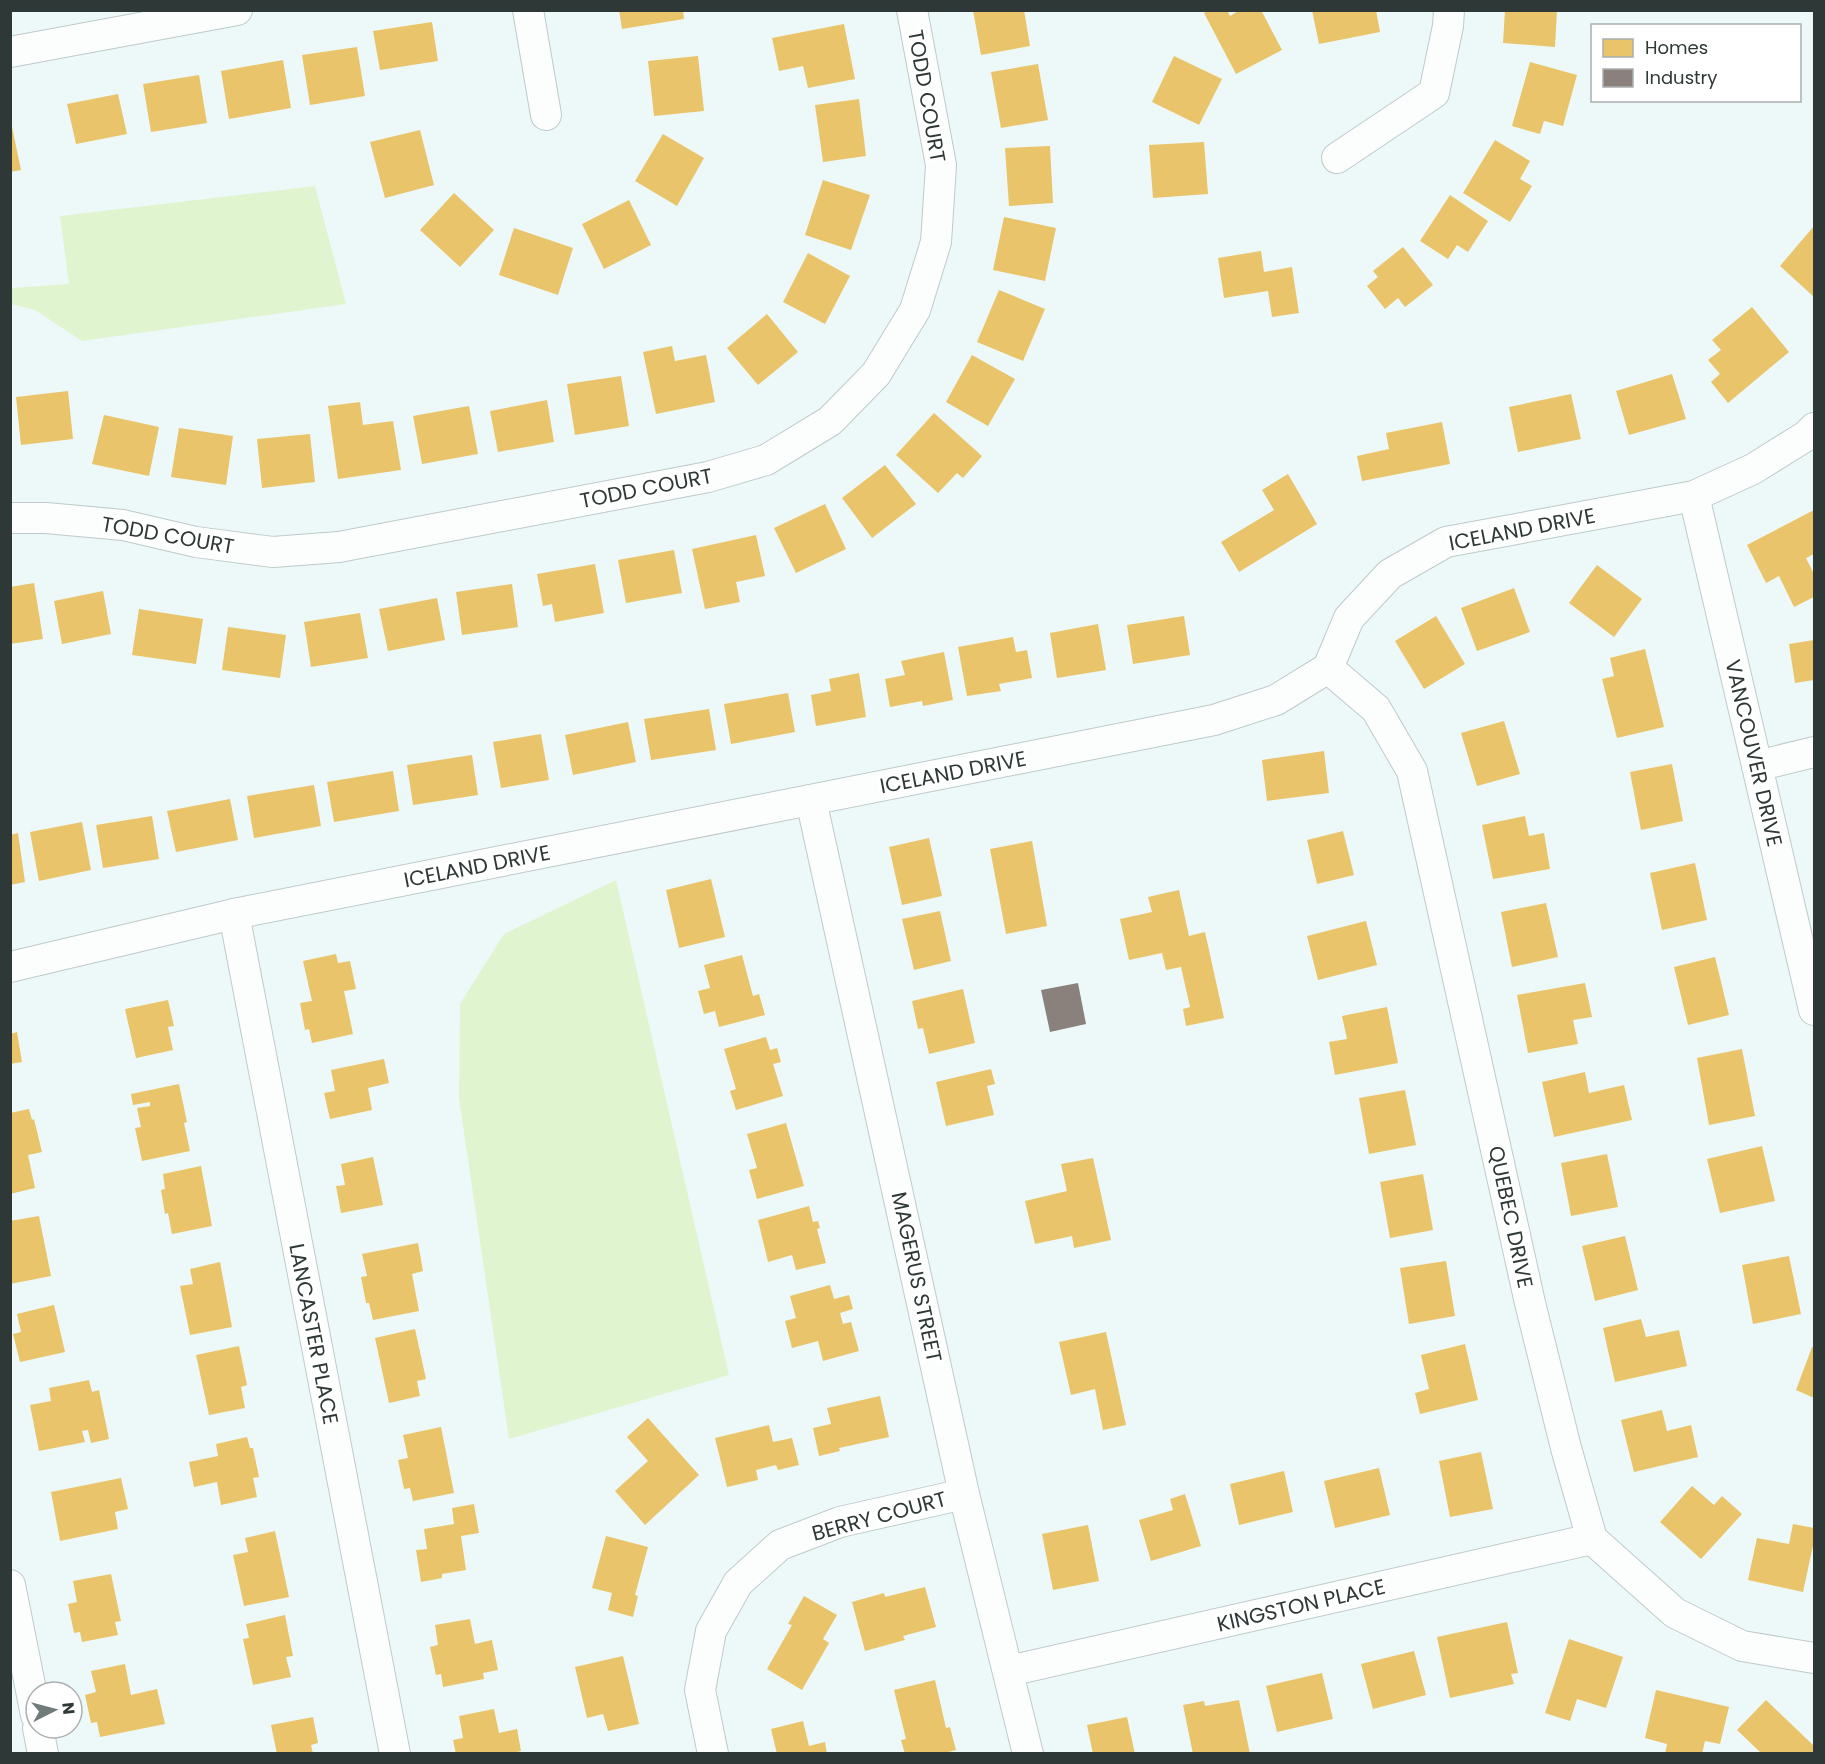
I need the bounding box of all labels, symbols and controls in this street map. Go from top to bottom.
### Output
legend [1591,24,1801,102]
street label: TODD COURT [901,27,953,165]
text: Homes [1645,35,1708,60]
text: Industry [1645,65,1717,90]
street label: TODD COURT [577,461,715,515]
street label: ICELAND DRIVE [1446,501,1598,557]
street label: TODD COURT [99,509,237,561]
street label: VANCOUVER DRIVE [1718,657,1790,849]
street label: ICELAND DRIVE [877,744,1029,800]
street label: ICELAND DRIVE [401,838,553,894]
street label: QUEBEC DRIVE [1482,1143,1540,1291]
street label: MAGERUS STREET [885,1189,949,1365]
street label: LANCASTER PLACE [282,1241,346,1427]
street label: BERRY COURT [809,1484,949,1548]
street label: KINGSTON PLACE [1214,1572,1388,1638]
north arrow [24,1680,84,1740]
text: N [56,1701,80,1716]

